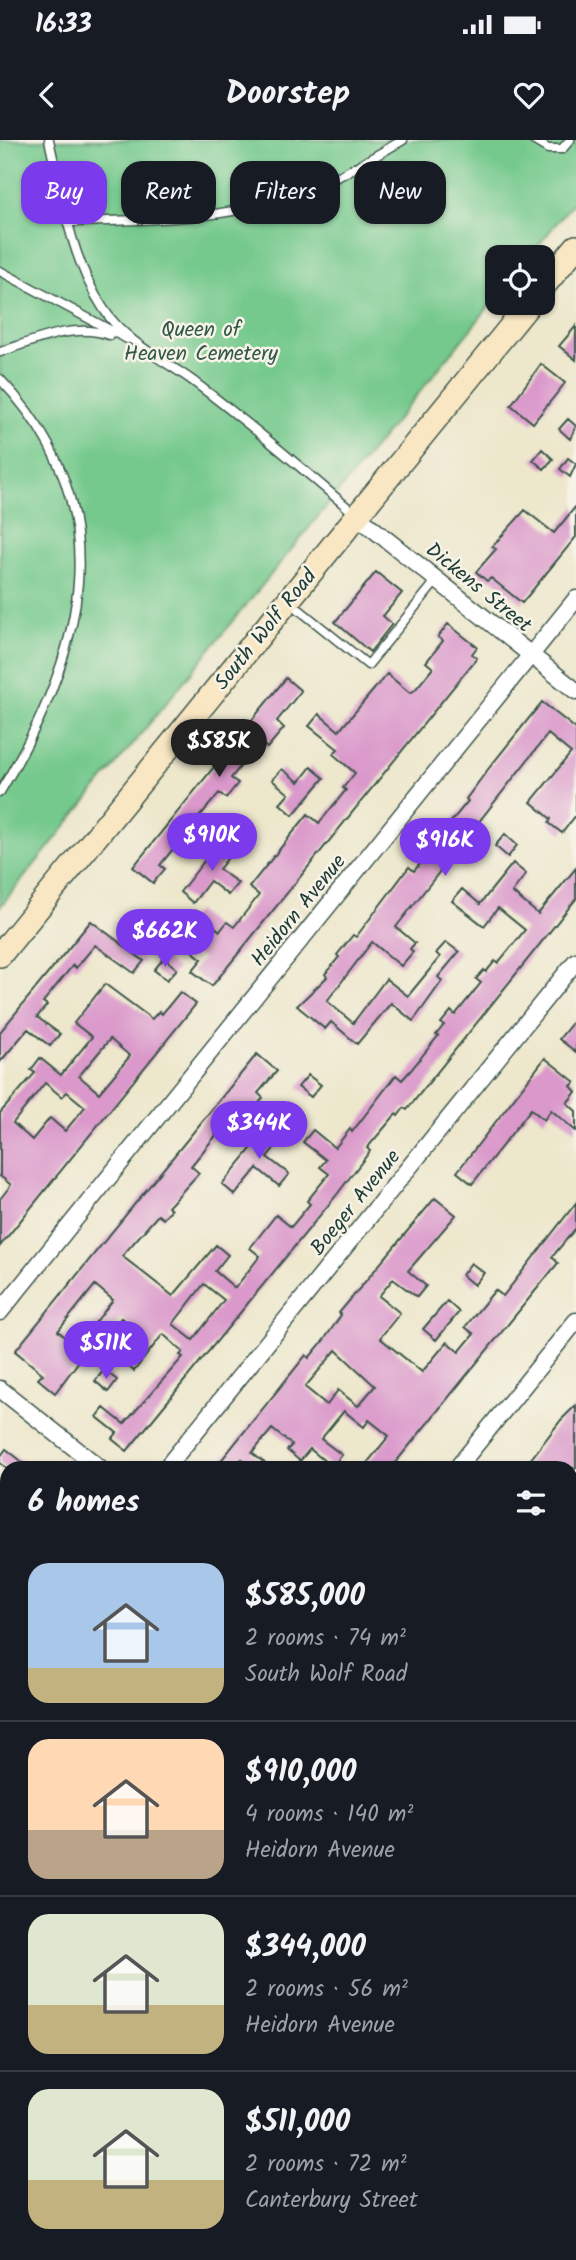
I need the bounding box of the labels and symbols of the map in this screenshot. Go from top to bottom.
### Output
park label: Queen of Heaven Cemetery [124,314,278,371]
street label: Dickens Street [418,535,539,642]
street label: South Wolf Road [207,562,326,698]
pin: $585K [170,720,268,779]
pin: $910K [163,814,261,873]
pin: $916K [396,818,494,878]
street label: Heidorn Avenue [243,847,355,975]
pin: $662K [116,910,214,969]
pin: $344K [210,1102,308,1161]
street label: Boeger Avenue [303,1142,410,1263]
pin: $511K [57,1322,155,1381]

